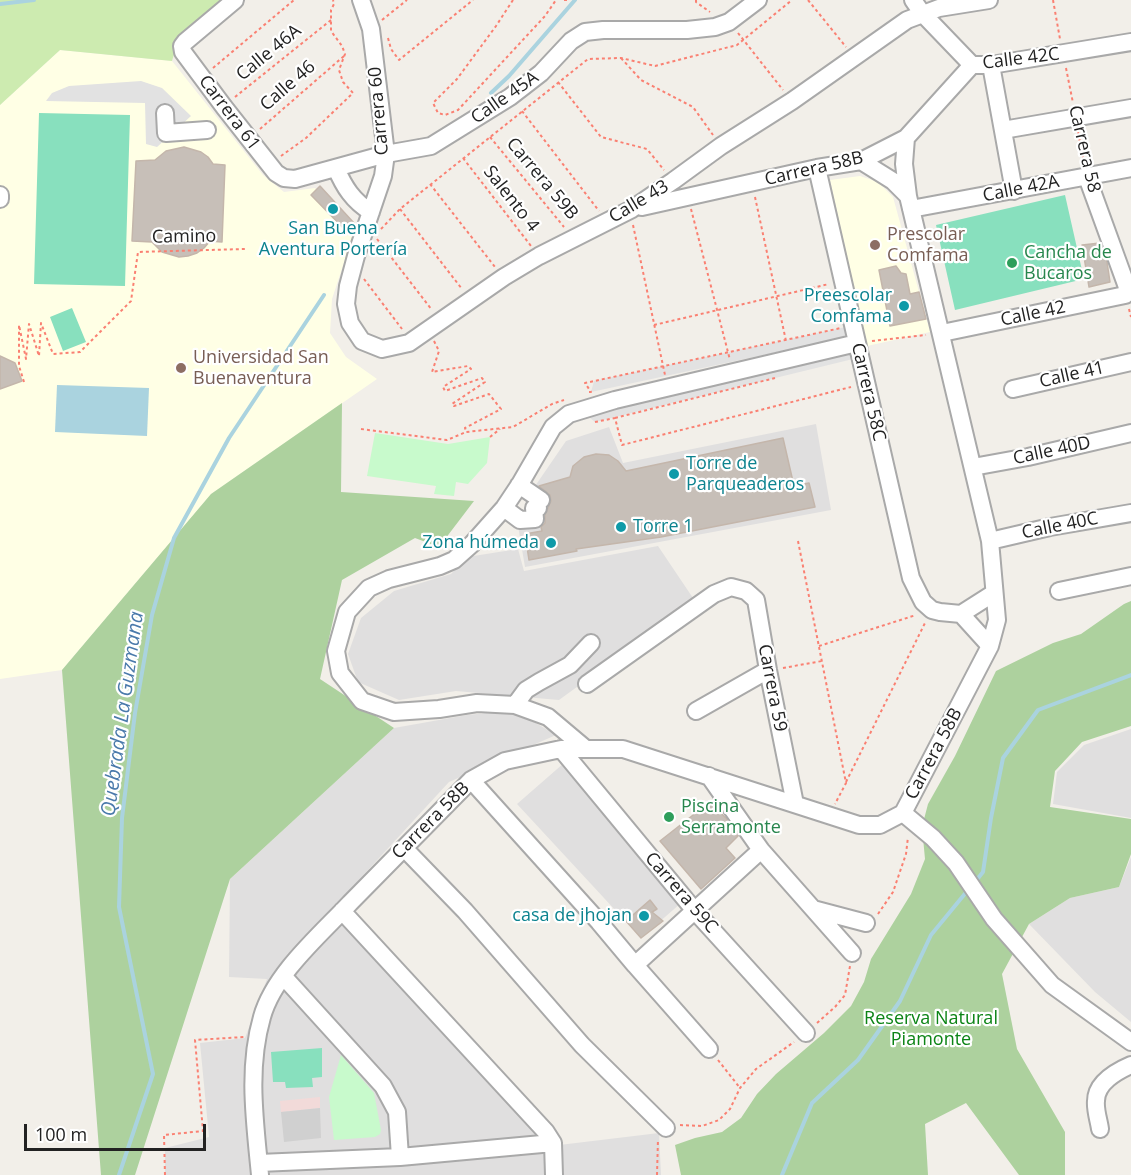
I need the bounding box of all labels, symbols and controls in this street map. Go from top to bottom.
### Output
street label: Calle 46A [232,20,306,86]
street label: Calle 42C [981,44,1061,74]
street label: Calle 46 [256,56,320,116]
street label: Carrera 60 [364,66,394,156]
street label: Calle 45A [467,67,543,129]
street label: Carrera 61 [194,71,264,155]
street label: Carrera 58 [1063,103,1105,195]
street label: Carrera 59B [501,134,583,224]
street label: Carrera 58B [763,147,865,191]
street label: Salento 4 [479,162,543,236]
street label: Calle 42A [981,171,1061,207]
street label: Calle 43 [605,176,673,228]
marker: San Buena Aventura Portería [326,202,340,216]
place label: San Buena Aventura Portería [259,218,407,260]
place label: Prescolar Comfama [887,224,969,266]
street label: Camino [152,226,216,248]
marker: Prescolar Comfama [868,238,882,252]
place label: Cancha de Bucaros [1024,242,1112,284]
marker: Cancha de Bucaros [1005,256,1019,270]
place label: Preescolar Comfama [804,285,892,328]
street label: Calle 42 [999,297,1067,331]
marker: Preescolar Comfama [897,299,911,313]
street label: Carrera 58C [846,341,890,443]
place label: Universidad San Buenaventura [193,347,329,389]
street label: Calle 41 [1038,357,1106,393]
marker: Universidad San Buenaventura [174,361,188,375]
street label: Calle 40D [1011,432,1093,470]
place label: Torre de Parqueaderos [686,453,804,496]
marker: Torre de Parqueaderos [667,467,681,481]
street label: Calle 40C [1020,508,1100,544]
place label: Torre 1 [633,516,694,538]
marker: Torre 1 [614,520,628,534]
place label: Zona húmeda [422,532,539,554]
marker: Zona húmeda [544,536,558,550]
water label: Quebrada La Guzmana [97,610,149,818]
street label: Carrera 59 [753,642,791,734]
street label: Carrera 58B [901,705,967,803]
street label: Carrera 58B [388,778,474,864]
place label: Piscina Serramonte [681,796,781,838]
marker: Piscina Serramonte [662,810,676,824]
street label: Carrera 59C [640,848,722,938]
place label: casa de jhojan [512,905,632,927]
marker: casa de jhojan [637,909,651,923]
park label: Reserva Natural Piamonte [864,1008,998,1050]
scale bar [27,1112,208,1150]
text: 100 m [35,1122,87,1146]

